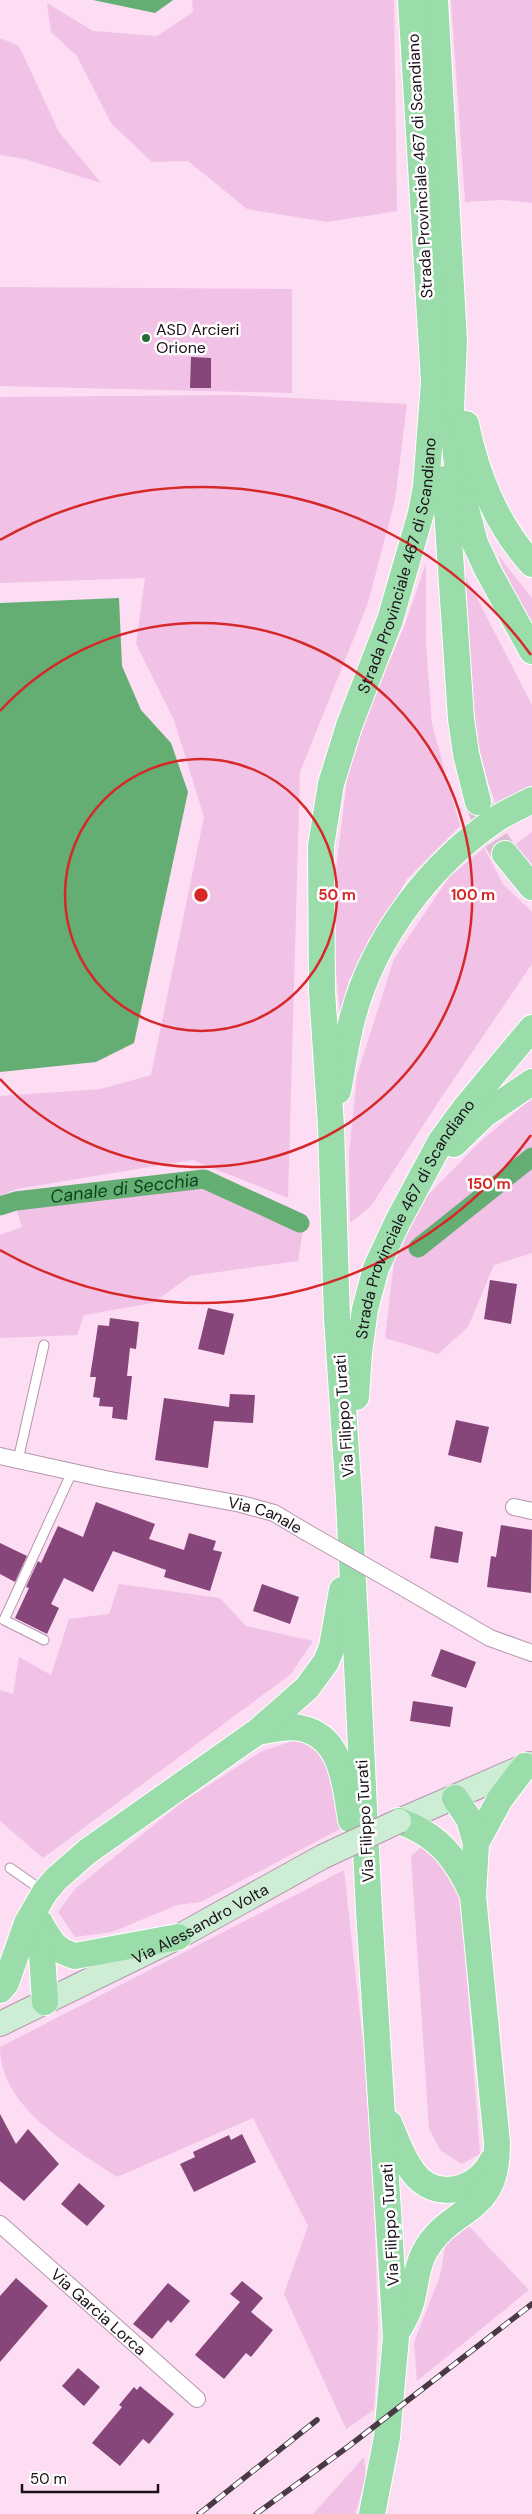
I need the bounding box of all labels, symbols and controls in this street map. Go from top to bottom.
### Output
street label: Strada Provinciale 467 di Scandiano [403,33,437,299]
place label: ASD Arcieri Orione [156,319,239,358]
marker: ASD Arcieri Orione [140,332,152,344]
street label: Strada Provinciale 467 di Scandiano [352,437,440,696]
text: 50 m [318,885,356,905]
text: 100 m [451,885,495,905]
centre of rings [192,886,210,904]
street label: Strada Provinciale 467 di Scandiano [350,1094,479,1340]
water label: Canale di Secchia [49,1168,200,1209]
text: 150 m [468,1174,511,1194]
street label: Via Filippo Turati [329,1354,359,1478]
street label: Via Canale [226,1491,306,1538]
street label: Via Filippo Turati [351,1759,379,1883]
street label: Via Alessandro Volta [128,1878,272,1968]
street label: Via Filippo Turati [376,2163,404,2287]
street label: Via Garcia Lorca [46,2264,151,2360]
scale bar [22,2462,159,2494]
text: 50 m [30,2469,67,2489]

